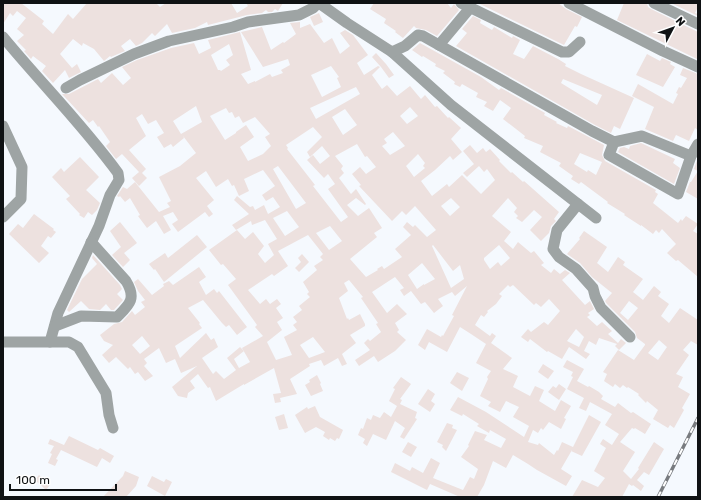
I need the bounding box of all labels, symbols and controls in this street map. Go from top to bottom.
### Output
north arrow [653,8,693,48]
text: N [673,15,688,29]
scale bar [10,466,116,492]
text: 100 m [16,473,50,487]

